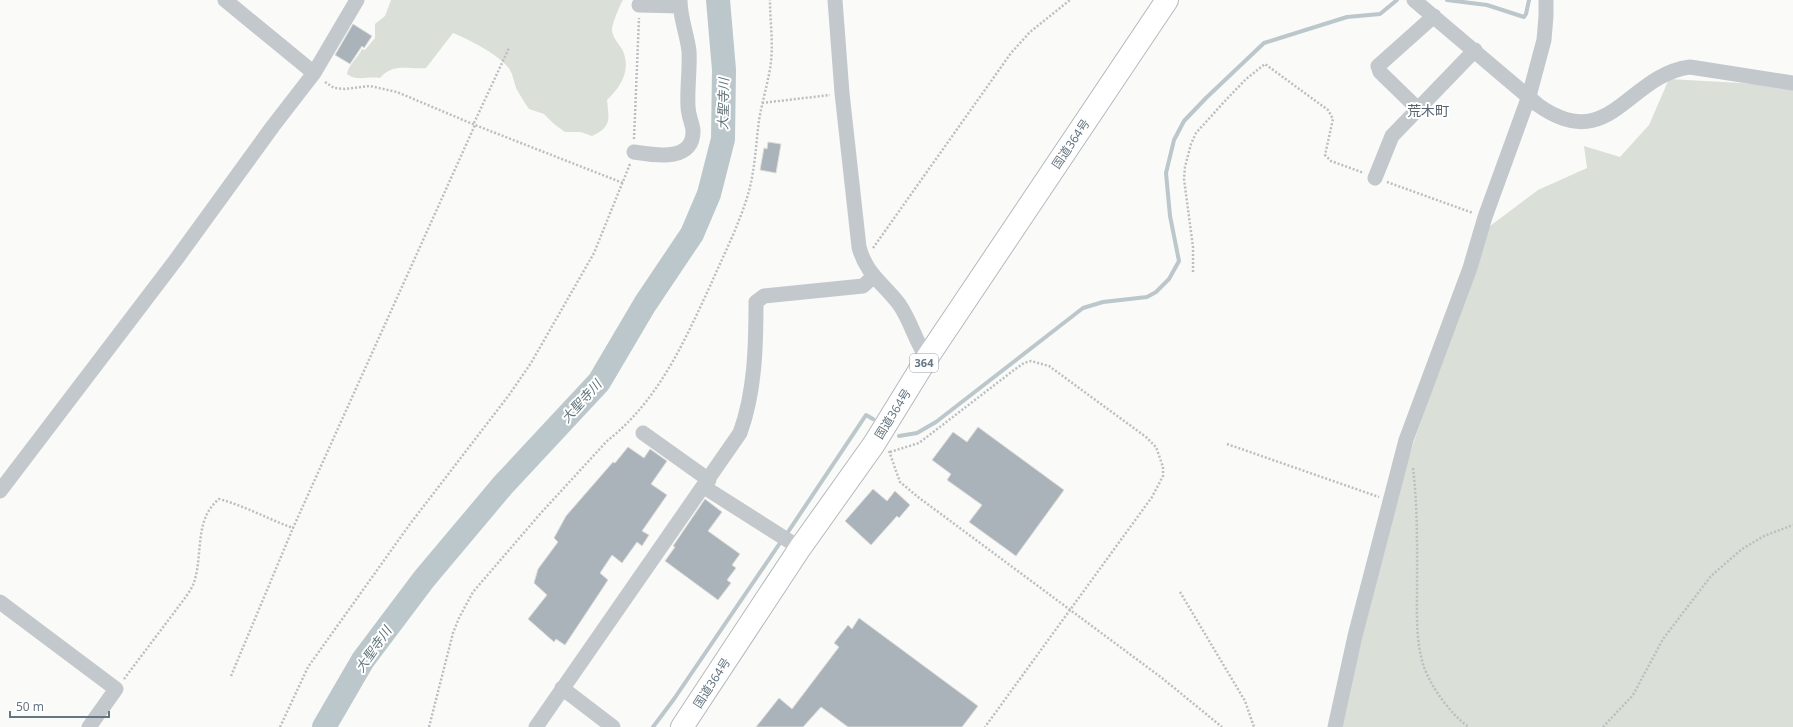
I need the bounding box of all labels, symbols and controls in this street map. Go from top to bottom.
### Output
water label: 大聖寺川 [714,76,732,130]
district label: 荒木町 [1407,101,1449,120]
street label: 国道364号 [1048,116,1093,172]
road number: 364 [910,354,938,372]
water label: 大聖寺川 [557,374,606,426]
street label: 国道364号 [870,385,915,442]
water label: 大聖寺川 [351,621,396,675]
street label: 国道364号 [689,654,734,711]
scale bar [10,693,109,719]
text: 50 m [16,698,44,715]

